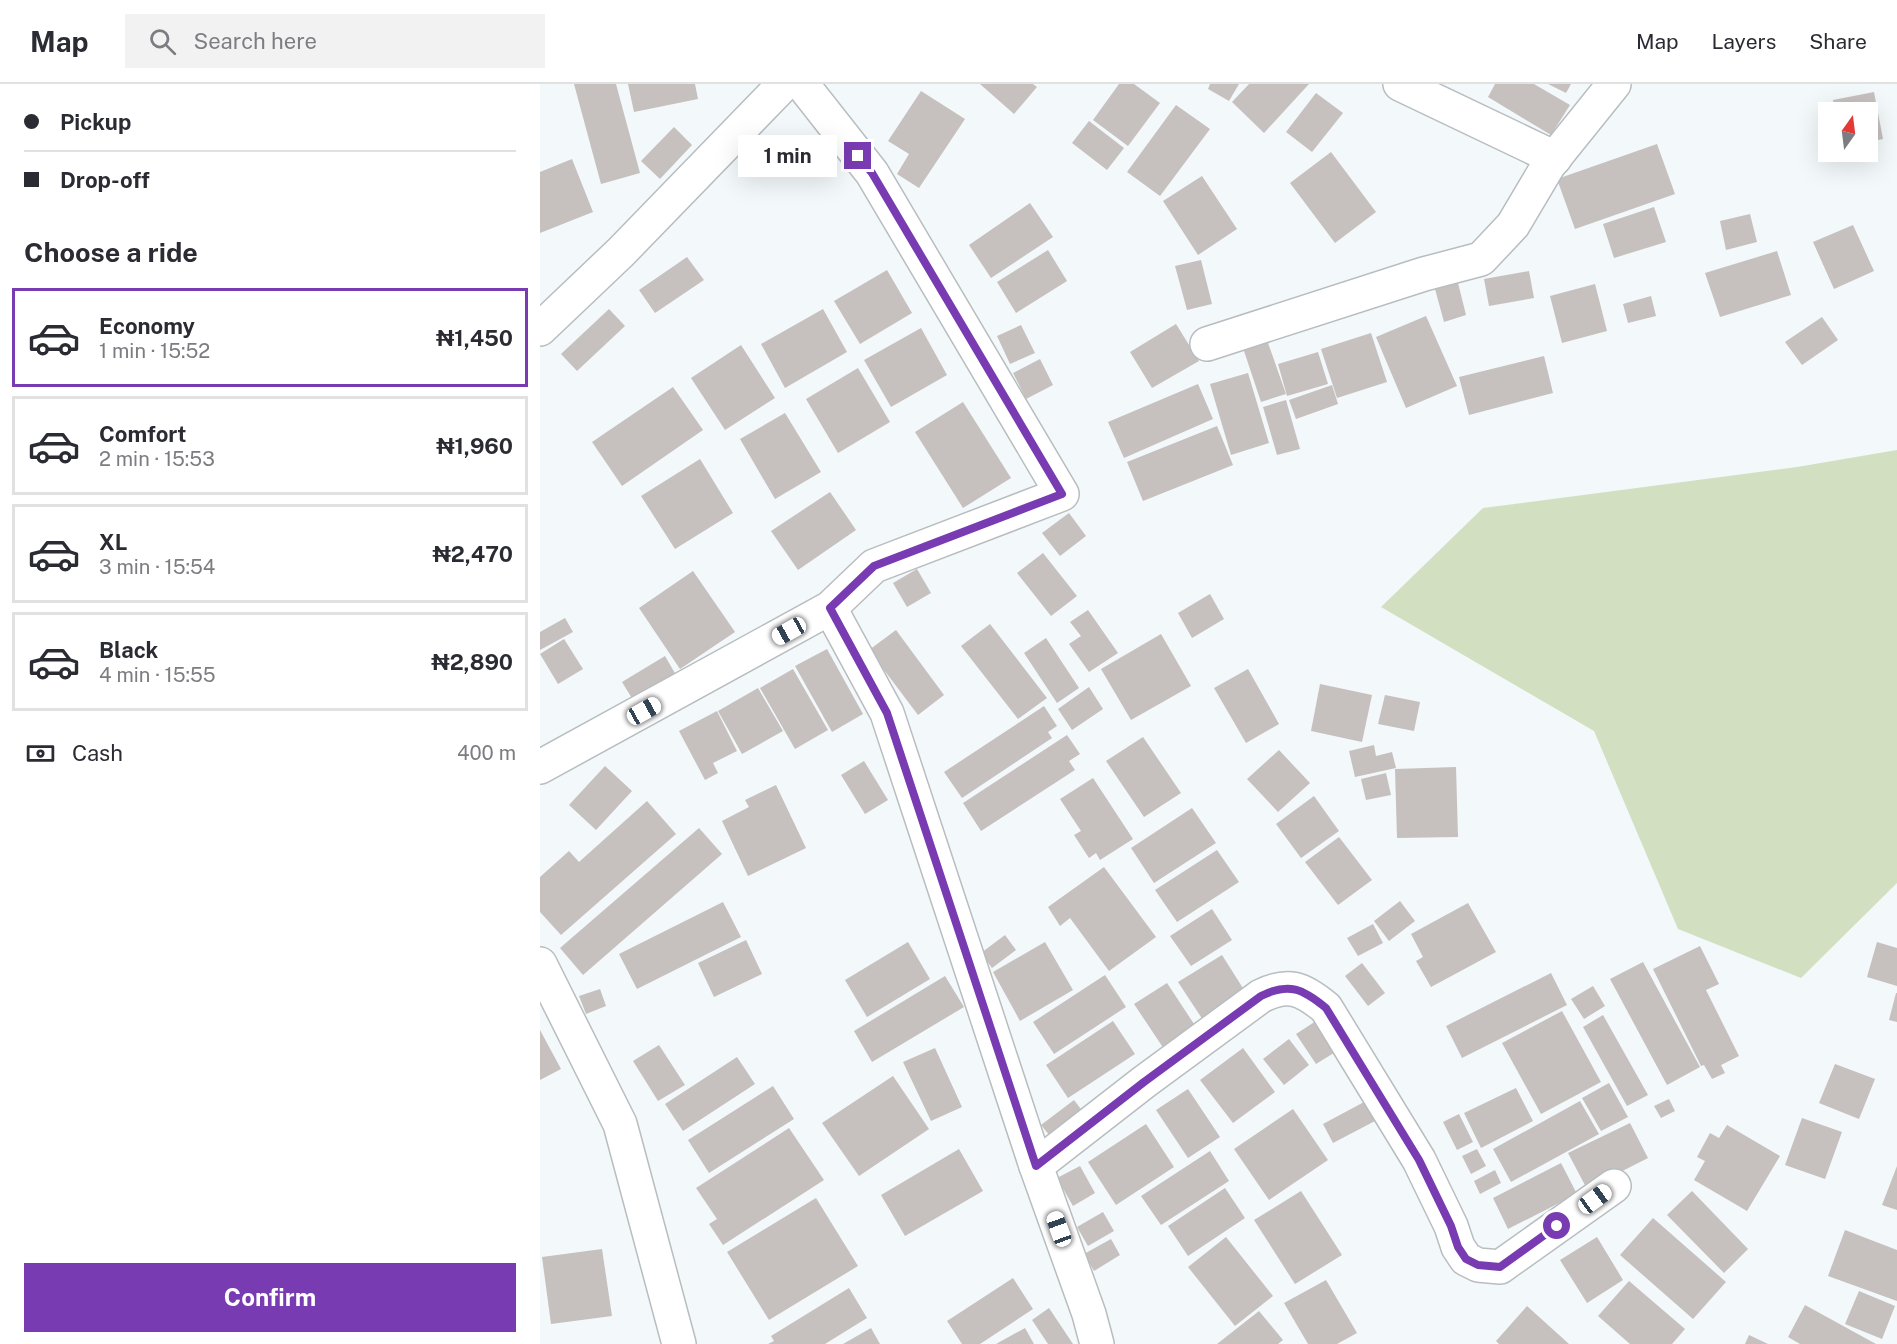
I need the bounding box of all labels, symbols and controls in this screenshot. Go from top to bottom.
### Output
search box [125,14,545,68]
text: Map [30,25,89,58]
icon: search [146,25,179,58]
text: Search here [194,28,317,54]
text: Map [1636,29,1679,54]
text: Layers [1712,29,1776,54]
text: Share [1809,29,1867,54]
north arrow [1818,102,1878,162]
map controls [1818,102,1878,162]
text: Pickup [60,109,131,135]
callout: 1 min [738,135,837,177]
route end [844,142,871,169]
text: 1 min [763,144,812,168]
text: Drop-off [60,167,150,193]
text: Choose a ride [24,236,198,268]
icon: car [27,311,81,365]
text: Economy [99,313,195,339]
text: ₦1,450 [436,325,513,351]
text: 1 min · 15:52 [99,339,210,363]
icon: car [27,419,81,473]
text: Comfort [99,421,186,447]
text: ₦1,960 [436,433,513,459]
text: 2 min · 15:53 [99,447,215,471]
icon: car [27,527,81,581]
text: XL [99,529,127,555]
text: ₦2,470 [433,541,513,567]
text: 3 min · 15:54 [99,555,215,579]
car [769,614,809,648]
icon: car [27,635,81,689]
text: Black [99,637,158,663]
text: ₦2,890 [431,649,513,675]
text: 4 min · 15:55 [99,663,216,687]
car [624,694,664,728]
icon: cash [24,737,57,770]
text: Cash [72,740,123,766]
text: 400 m [457,741,516,765]
car [1575,1181,1615,1217]
car [1044,1209,1074,1249]
route start [1543,1212,1570,1239]
button: Confirm [24,1263,516,1332]

